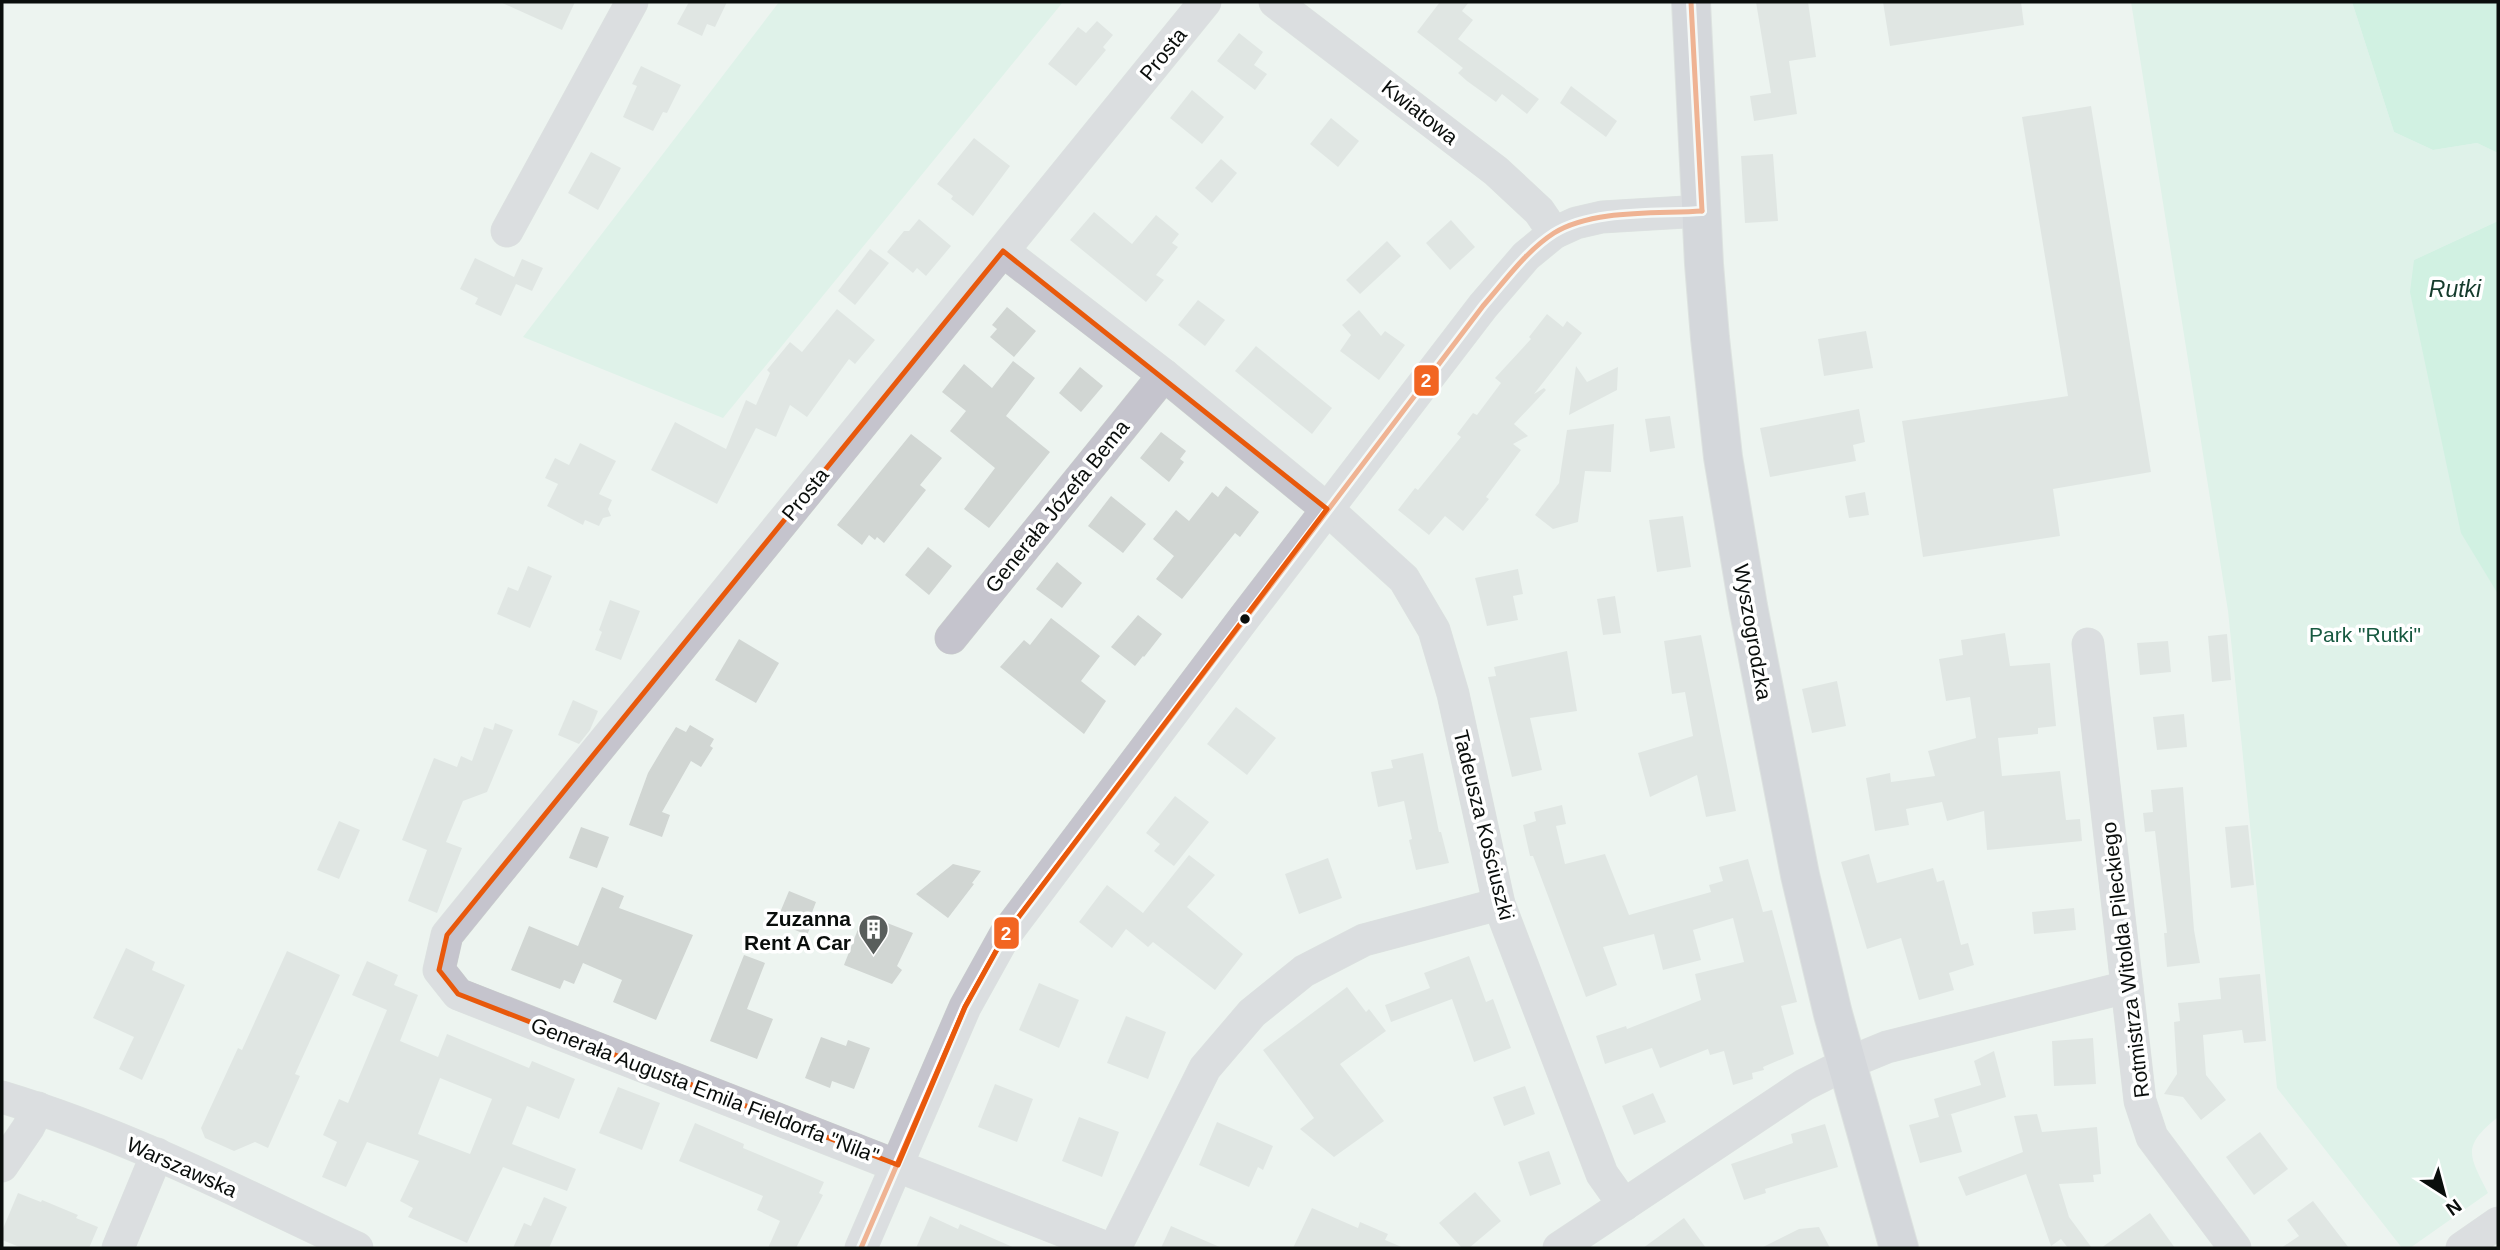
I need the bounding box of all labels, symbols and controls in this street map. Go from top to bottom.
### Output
street label: Prosta [1135,23,1191,85]
street label: Kwiatowa [1378,75,1463,149]
water label: Rutki [2429,276,2482,302]
line badge: 2 [1413,364,1440,397]
text: 2 [1421,370,1431,391]
street label: Generała Józefa Bema [980,415,1134,597]
street label: Prosta [777,463,833,525]
street label: Wyszogrodzka [1730,562,1776,702]
unlabelled marker [1238,612,1252,626]
park label: Park "Rutki" [2309,623,2421,646]
street label: Tadeusza Kościuszki [1449,728,1519,922]
street label: Rotmistrza Witolda Pileckiego [2097,821,2153,1099]
place label: Zuzanna Rent A Car [744,907,851,954]
building icon: Zuzanna Rent A Car [857,913,891,957]
line badge: 2 [993,916,1020,950]
text: 2 [1001,923,1011,944]
street label: Generała Augusta Emila Fieldorfa "Nila" [528,1013,882,1167]
street label: Warszawska [123,1132,241,1202]
north arrow [2409,1159,2479,1229]
text: N [2442,1195,2465,1220]

